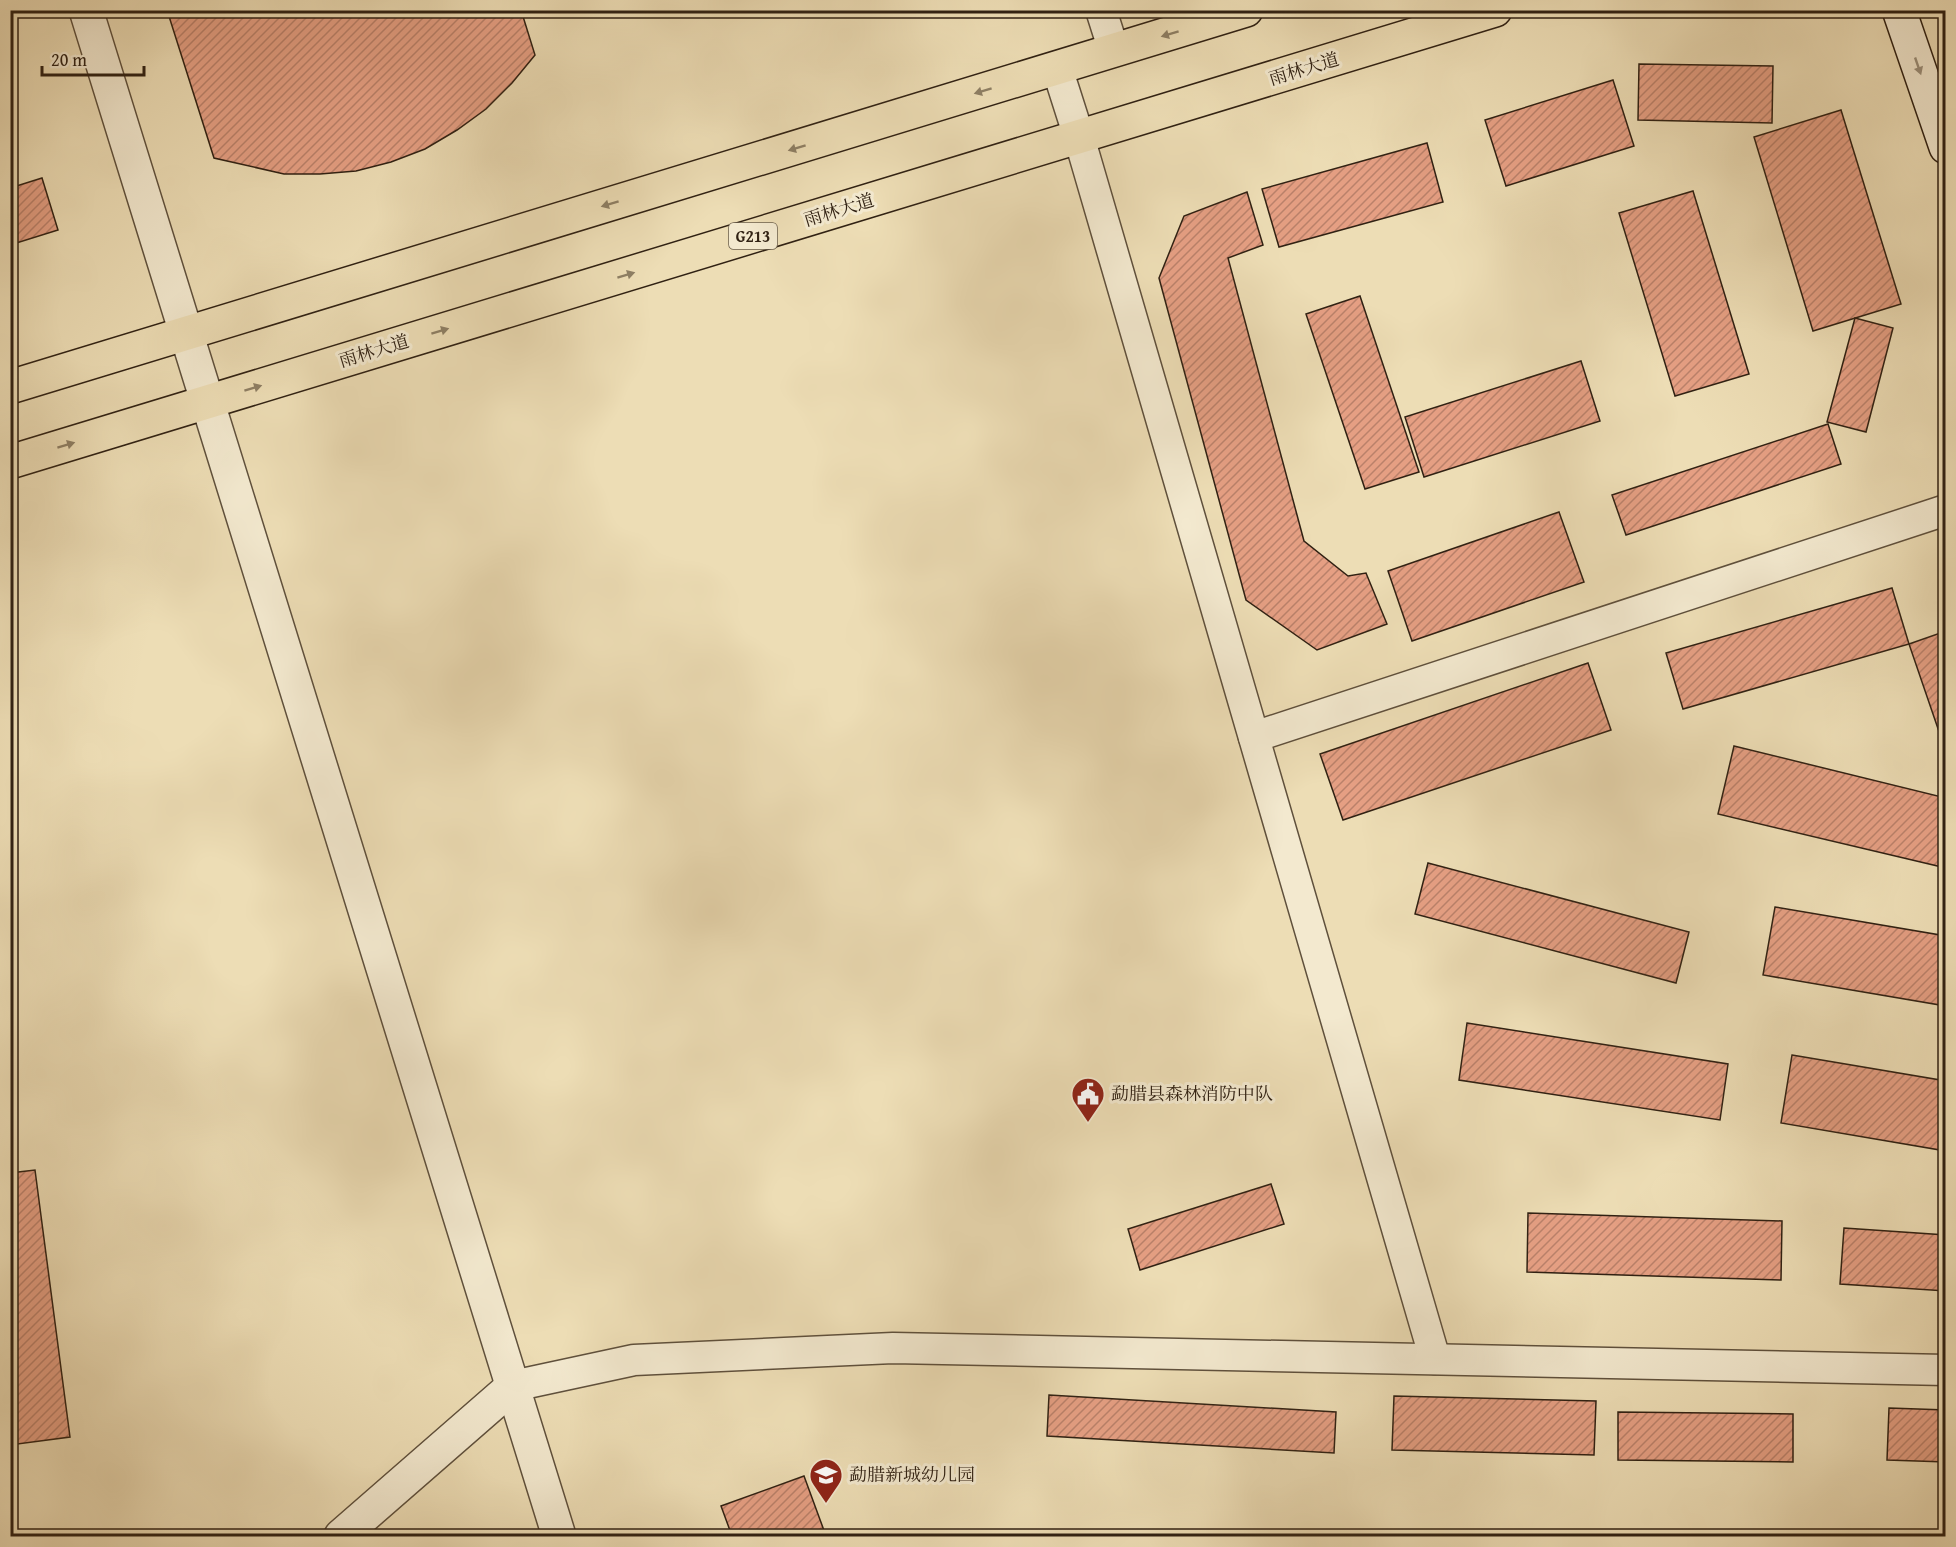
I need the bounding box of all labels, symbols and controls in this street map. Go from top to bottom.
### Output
one-way arrow [1161,30,1179,39]
scale bar [42,39,144,77]
street label: 雨林大道 [1265,45,1342,92]
text: 20 m [51,46,87,73]
one-way arrow [1913,57,1923,75]
one-way arrow [974,87,992,96]
one-way arrow [788,143,806,153]
street label: 雨林大道 [800,186,877,233]
one-way arrow [601,200,619,209]
road number: G213 [729,223,777,249]
one-way arrow [617,270,635,279]
one-way arrow [431,326,449,335]
street label: 雨林大道 [335,327,412,374]
one-way arrow [244,383,262,392]
one-way arrow [58,440,76,449]
public building icon: 勐腊县森林消防中队 [1070,1076,1106,1123]
place label: 勐腊县森林消防中队 [1111,1080,1273,1107]
school or university icon: 勐腊新城幼儿园 [808,1457,844,1504]
place label: 勐腊新城幼儿园 [849,1461,975,1488]

